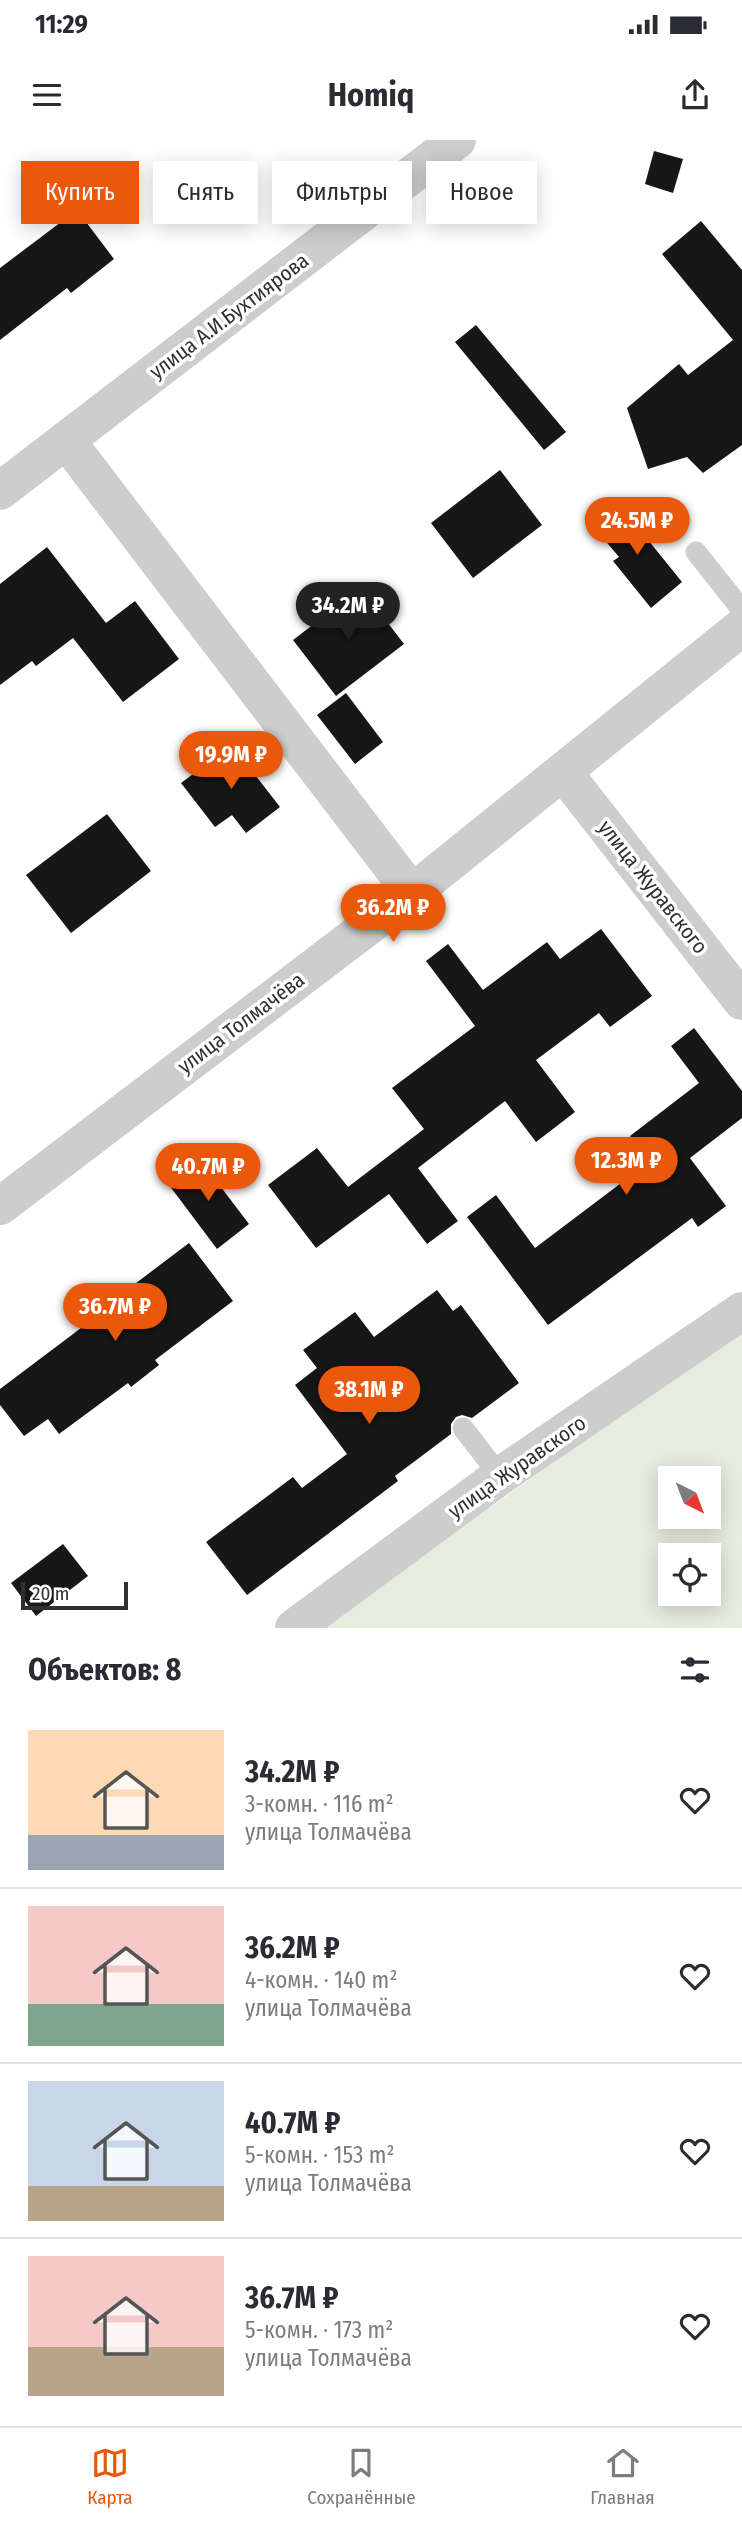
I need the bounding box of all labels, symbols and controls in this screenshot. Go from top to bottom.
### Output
text: 11:29 [35,9,88,40]
icon: menu [28,76,66,114]
text: Homiq [328,76,414,114]
icon: share [676,76,714,114]
chip: Купить [21,161,139,224]
chip: Снять [153,161,258,224]
chip: Фильтры [272,161,412,224]
chip: Новое [426,161,537,224]
street label: улица А.И.Бухтиярова [144,248,314,384]
pin: 24.5M ₽ [572,498,702,557]
text: 24.5M ₽ [601,506,673,534]
pin: 34.2M ₽ [283,582,413,642]
text: 34.2M ₽ [312,591,384,619]
pin: 19.9M ₽ [166,732,296,791]
text: 19.9M ₽ [195,740,267,768]
street label: улица Журавского [593,815,713,959]
pin: 36.2M ₽ [328,884,458,944]
text: 36.2M ₽ [357,893,429,921]
street label: улица Толмачёва [172,967,310,1079]
pin: 12.3M ₽ [561,1138,691,1197]
pin: 40.7M ₽ [143,1144,273,1203]
text: 12.3M ₽ [591,1146,661,1174]
text: 40.7M ₽ [171,1152,245,1180]
pin: 36.7M ₽ [50,1284,180,1343]
text: 36.7M ₽ [79,1292,151,1320]
pin: 38.1M ₽ [304,1366,434,1426]
text: 38.1M ₽ [334,1375,404,1403]
street label: улица Журавского [443,1410,591,1524]
north arrow [658,1466,721,1530]
map controls [658,1466,721,1606]
button: locate [658,1543,721,1606]
scale bar [21,1579,128,1611]
text: 20 m [32,1582,69,1605]
icon: filters [676,1651,714,1689]
text: Объектов: 8 [28,1652,181,1688]
text: 34.2M ₽ [245,1754,339,1790]
icon: home [84,1758,168,1842]
icon: heart [676,1781,714,1819]
text: 3-комн. · 116 m² [245,1790,394,1818]
text: улица Толмачёва [245,1818,412,1846]
text: 36.2M ₽ [245,1930,340,1966]
icon: home [84,1934,168,2018]
icon: heart [676,1957,714,1995]
text: 4-комн. · 140 m² [245,1966,398,1994]
text: улица Толмачёва [245,1994,412,2022]
text: 40.7M ₽ [245,2105,341,2141]
icon: home [84,2109,168,2193]
icon: heart [676,2132,714,2170]
text: 5-комн. · 153 m² [245,2141,395,2169]
text: улица Толмачёва [245,2169,412,2197]
text: 36.7M ₽ [245,2280,339,2316]
icon: home [84,2284,168,2368]
icon: heart [676,2307,714,2345]
text: 5-комн. · 173 m² [245,2316,393,2344]
text: улица Толмачёва [245,2344,412,2372]
tab: Карта [87,2444,133,2509]
tab: Сохранённые [307,2444,416,2509]
tab: Главная [590,2444,655,2509]

